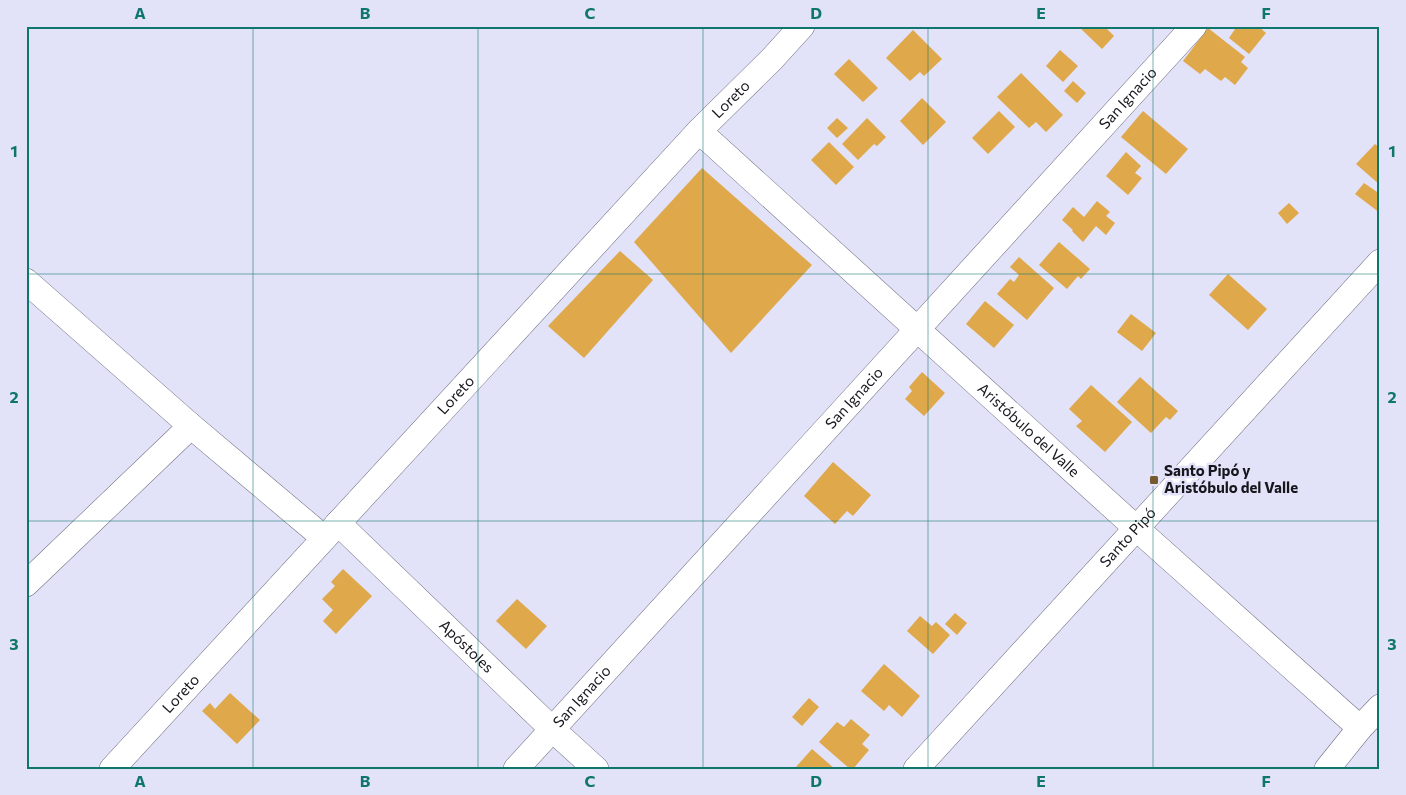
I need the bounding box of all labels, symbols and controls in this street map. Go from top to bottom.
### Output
text: A [134,3,146,22]
text: B [360,3,371,22]
text: C [585,3,596,22]
text: D [810,3,822,22]
text: E [1036,3,1046,22]
text: F [1261,3,1271,22]
street label: San Ignacio [1095,63,1160,132]
street label: Loreto [708,76,753,121]
text: 1 [10,141,18,160]
text: 1 [1388,141,1396,160]
street label: San Ignacio [821,363,886,432]
street label: Loreto [433,371,477,418]
street label: Aristóbulo del Valle [974,379,1084,480]
text: 2 [9,387,19,406]
text: 2 [1387,387,1397,406]
place label: Santo Pipó y Aristóbulo del Valle [1164,461,1298,496]
marker: Santo Pipó y Aristóbulo del Valle [1148,474,1160,486]
street label: Santo Pipó [1096,503,1159,570]
street label: Apóstoles [436,616,498,676]
text: 3 [9,634,19,653]
text: 3 [1387,634,1397,653]
street label: San Ignacio [549,661,614,731]
street label: Loreto [158,670,203,716]
text: A [134,771,146,790]
text: B [360,771,371,790]
text: C [585,771,596,790]
text: D [810,771,822,790]
text: E [1036,771,1046,790]
text: F [1261,771,1271,790]

